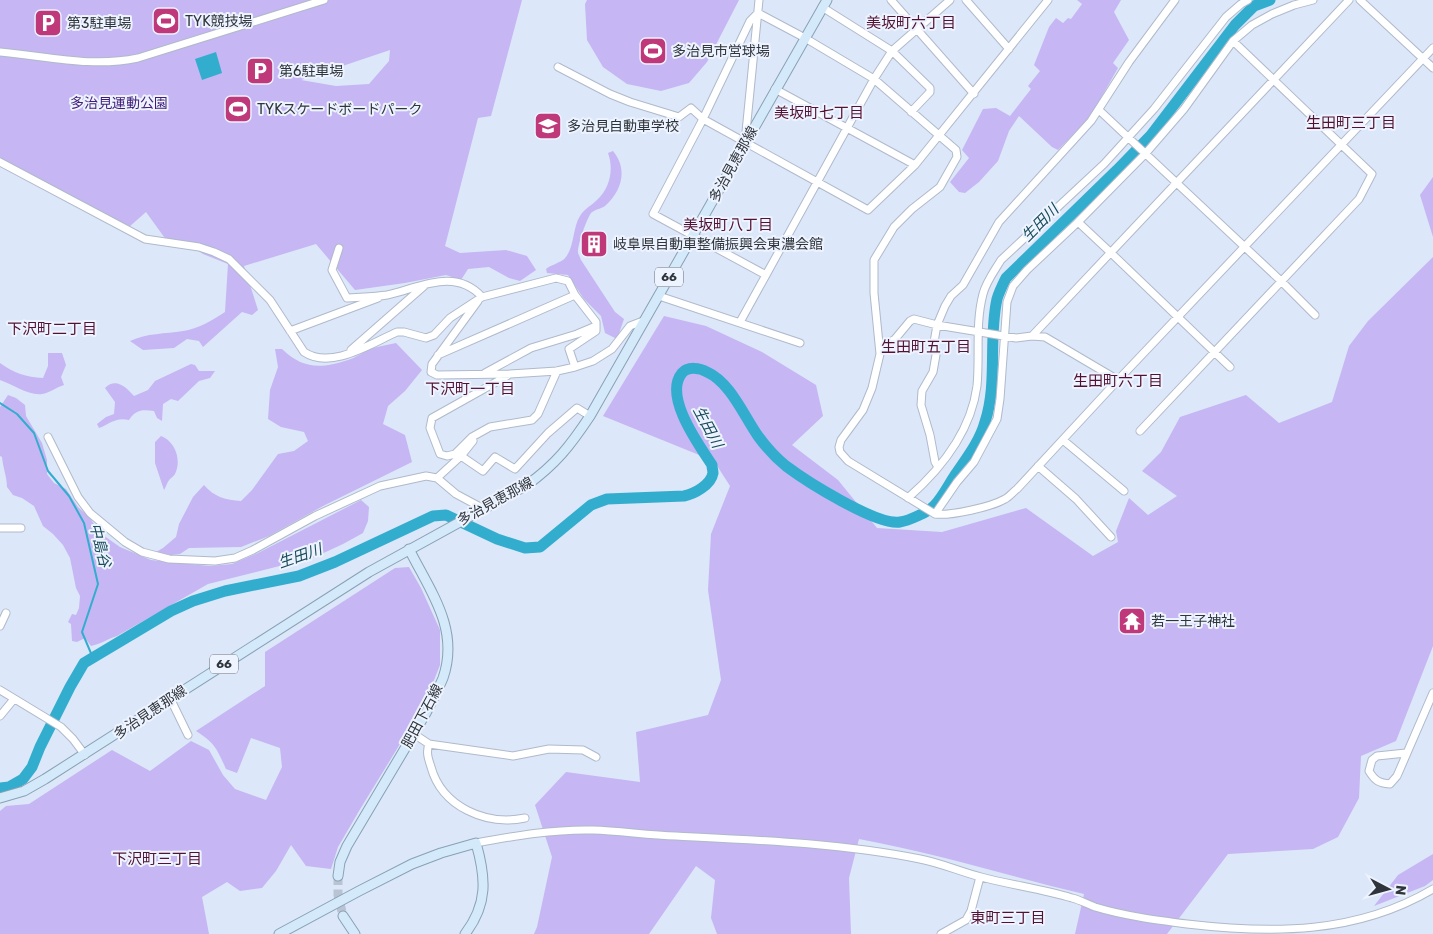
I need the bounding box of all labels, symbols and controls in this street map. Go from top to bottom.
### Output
sports icon: TYK競技場 [151,6,181,36]
parking icon: 第3駐車場 [33,8,63,38]
place label: TYK競技場 [185,13,253,30]
district label: 美坂町六丁目 [866,14,956,32]
place label: 第3駐車場 [67,15,131,32]
sports icon: 多治見市営球場 [638,36,668,66]
place label: 多治見市営球場 [672,43,770,60]
parking icon: 第6駐車場 [245,56,275,86]
place label: 第6駐車場 [279,63,343,80]
sports icon: TYKスケードボードパーク [223,94,253,124]
park label: 多治見運動公園 [70,95,168,112]
place label: TYKスケードボードパーク [257,101,423,118]
district label: 美坂町七丁目 [774,104,864,122]
school or university icon: 多治見自動車学校 [533,111,563,141]
district label: 生田町三丁目 [1306,114,1396,132]
place label: 多治見自動車学校 [567,118,679,135]
street label: 多治見恵那線 [706,123,761,205]
water label: 生田川 [1018,199,1064,245]
district label: 美坂町八丁目 [683,216,773,234]
building icon: 岐阜県自動車整備振興会東濃会館 [579,229,609,259]
place label: 岐阜県自動車整備振興会東濃会館 [613,236,823,253]
road number: 66 [655,268,683,286]
district label: 下沢町二丁目 [7,320,97,338]
district label: 生田町五丁目 [881,338,971,356]
district label: 生田町六丁目 [1073,372,1163,390]
district label: 下沢町一丁目 [425,380,515,398]
water label: 生田川 [689,403,727,453]
street label: 多治見恵那線 [454,474,536,529]
water label: 中島谷 [86,521,115,571]
water label: 生田川 [276,540,326,572]
temple icon: 若一王子神社 [1117,606,1147,636]
place label: 若一王子神社 [1151,613,1235,630]
road number: 66 [210,654,238,674]
street label: 肥田下石線 [399,681,446,751]
street label: 多治見恵那線 [111,682,190,743]
district label: 下沢町三丁目 [112,850,202,868]
north arrow [1363,864,1413,914]
text: N [1391,884,1409,896]
district label: 東町三丁目 [970,909,1046,927]

